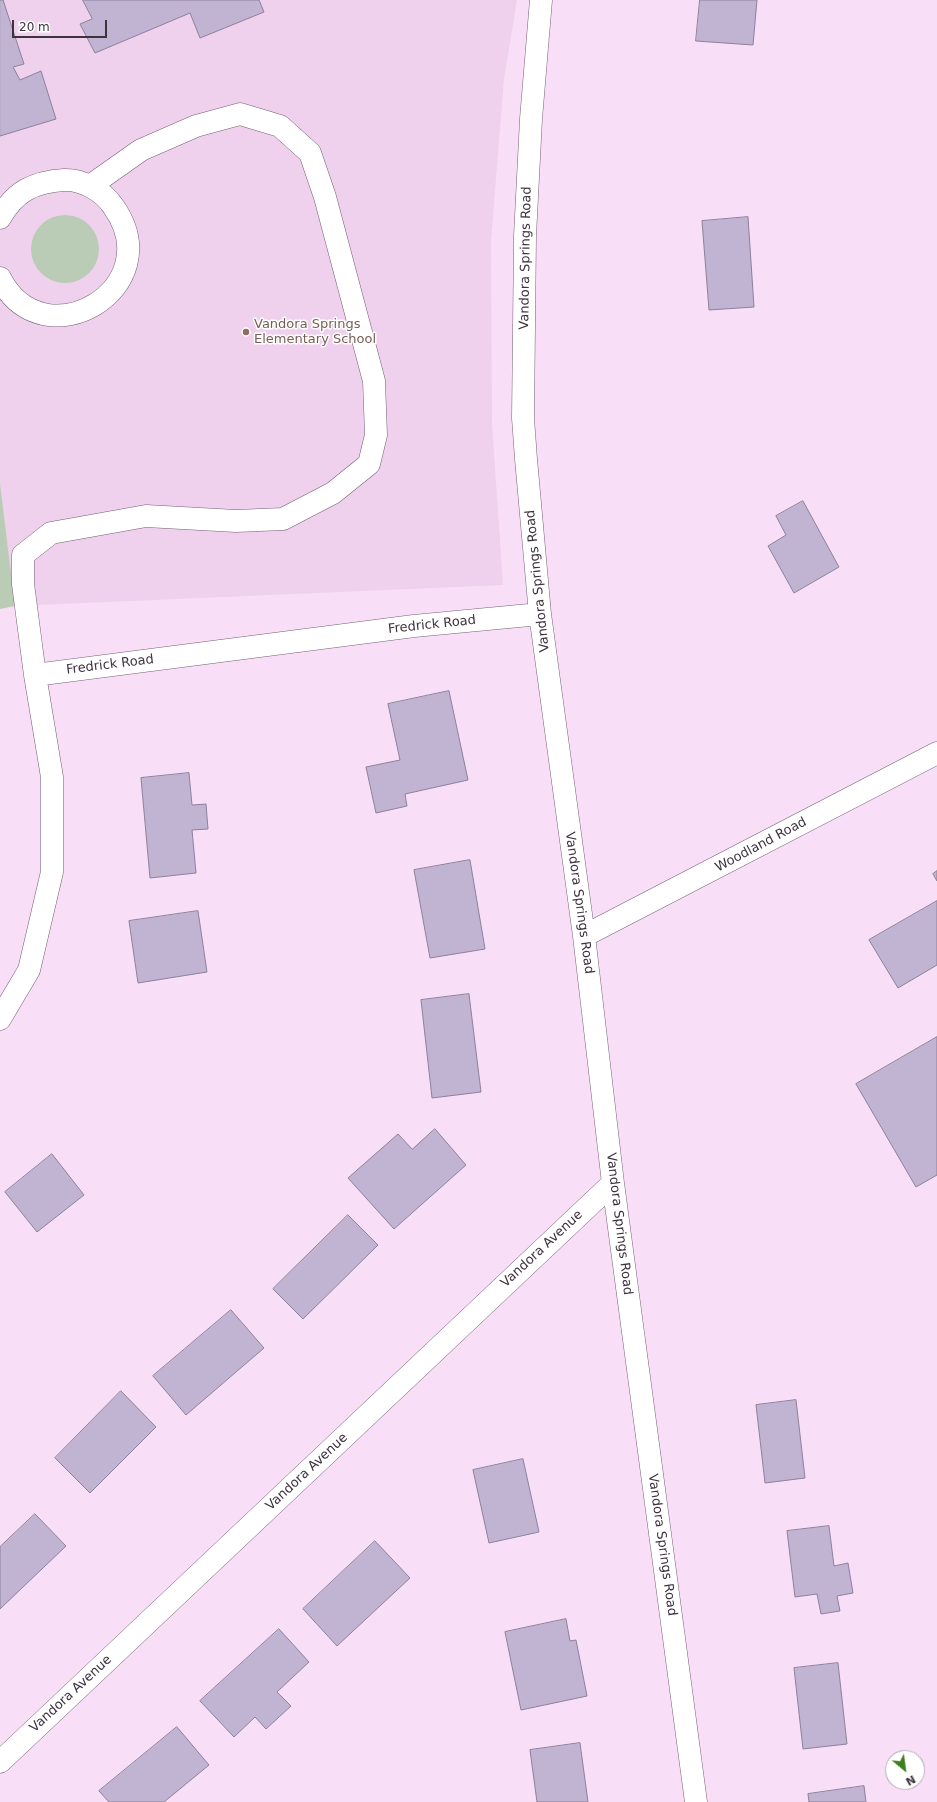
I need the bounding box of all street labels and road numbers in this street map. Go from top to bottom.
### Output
street label: Vandora Springs Road [517,186,535,330]
street label: Vandora Springs Road [523,509,553,653]
street label: Fredrick Road [387,613,477,637]
street label: Fredrick Road [65,652,155,678]
street label: Woodland Road [713,814,809,876]
street label: Vandora Springs Road [561,831,597,975]
street label: Vandora Springs Road [603,1152,635,1296]
street label: Vandora Avenue [498,1207,586,1291]
street label: Vandora Avenue [263,1430,351,1514]
street label: Vandora Springs Road [644,1473,680,1617]
street label: Vandora Avenue [27,1652,115,1736]

